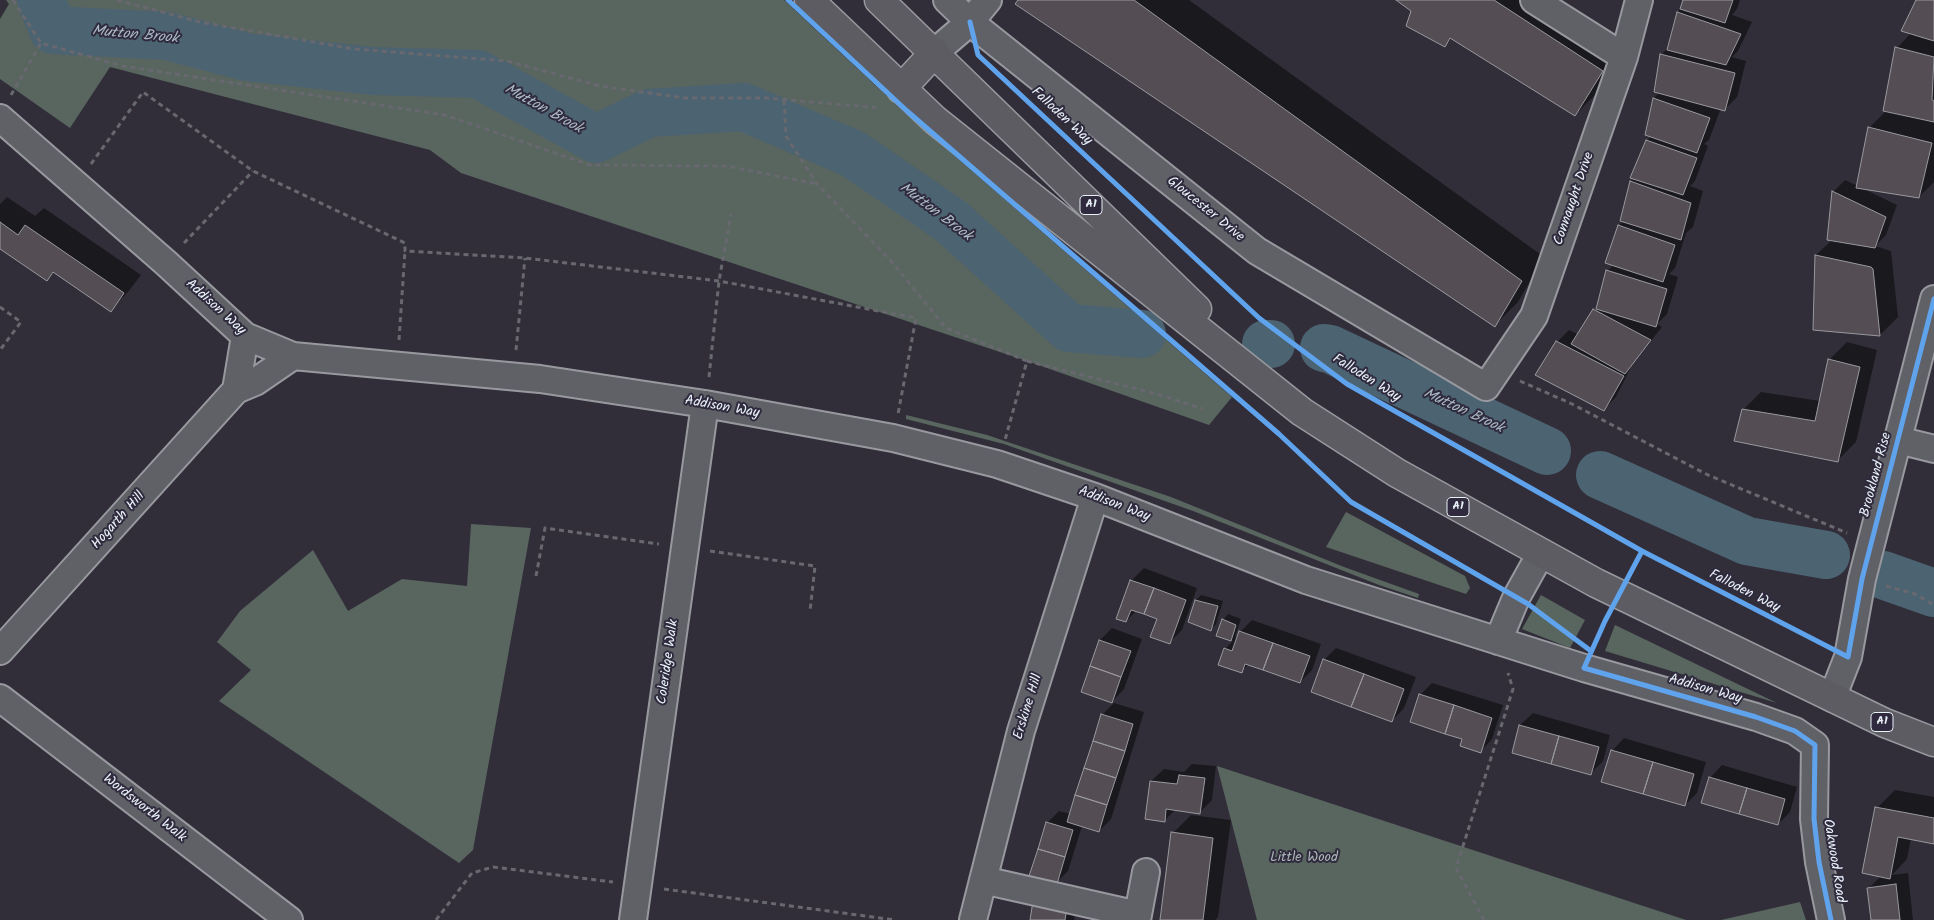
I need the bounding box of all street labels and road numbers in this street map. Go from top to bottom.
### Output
street label: Falloden Way [1027,84,1095,150]
street label: Connaught Drive [1551,150,1599,248]
street label: Gloucester Drive [1163,174,1247,246]
road number: A1 [1080,196,1102,214]
street label: Addison Way [181,277,249,339]
street label: Falloden Way [1329,351,1403,407]
street label: Addison Way [683,393,761,423]
street label: Brookland Rise [1858,431,1896,519]
street label: Addison Way [1076,484,1152,526]
street label: Hogarth Hill [89,489,149,553]
road number: A1 [1447,498,1469,516]
street label: Falloden Way [1706,567,1782,617]
street label: Coleridge Walk [655,619,683,705]
street label: Erskine Hill [1011,672,1047,742]
street label: Addison Way [1667,672,1743,708]
road number: A1 [1871,712,1893,732]
street label: Wordsworth Walk [99,771,189,847]
street label: Oakwood Road [1818,818,1848,904]

